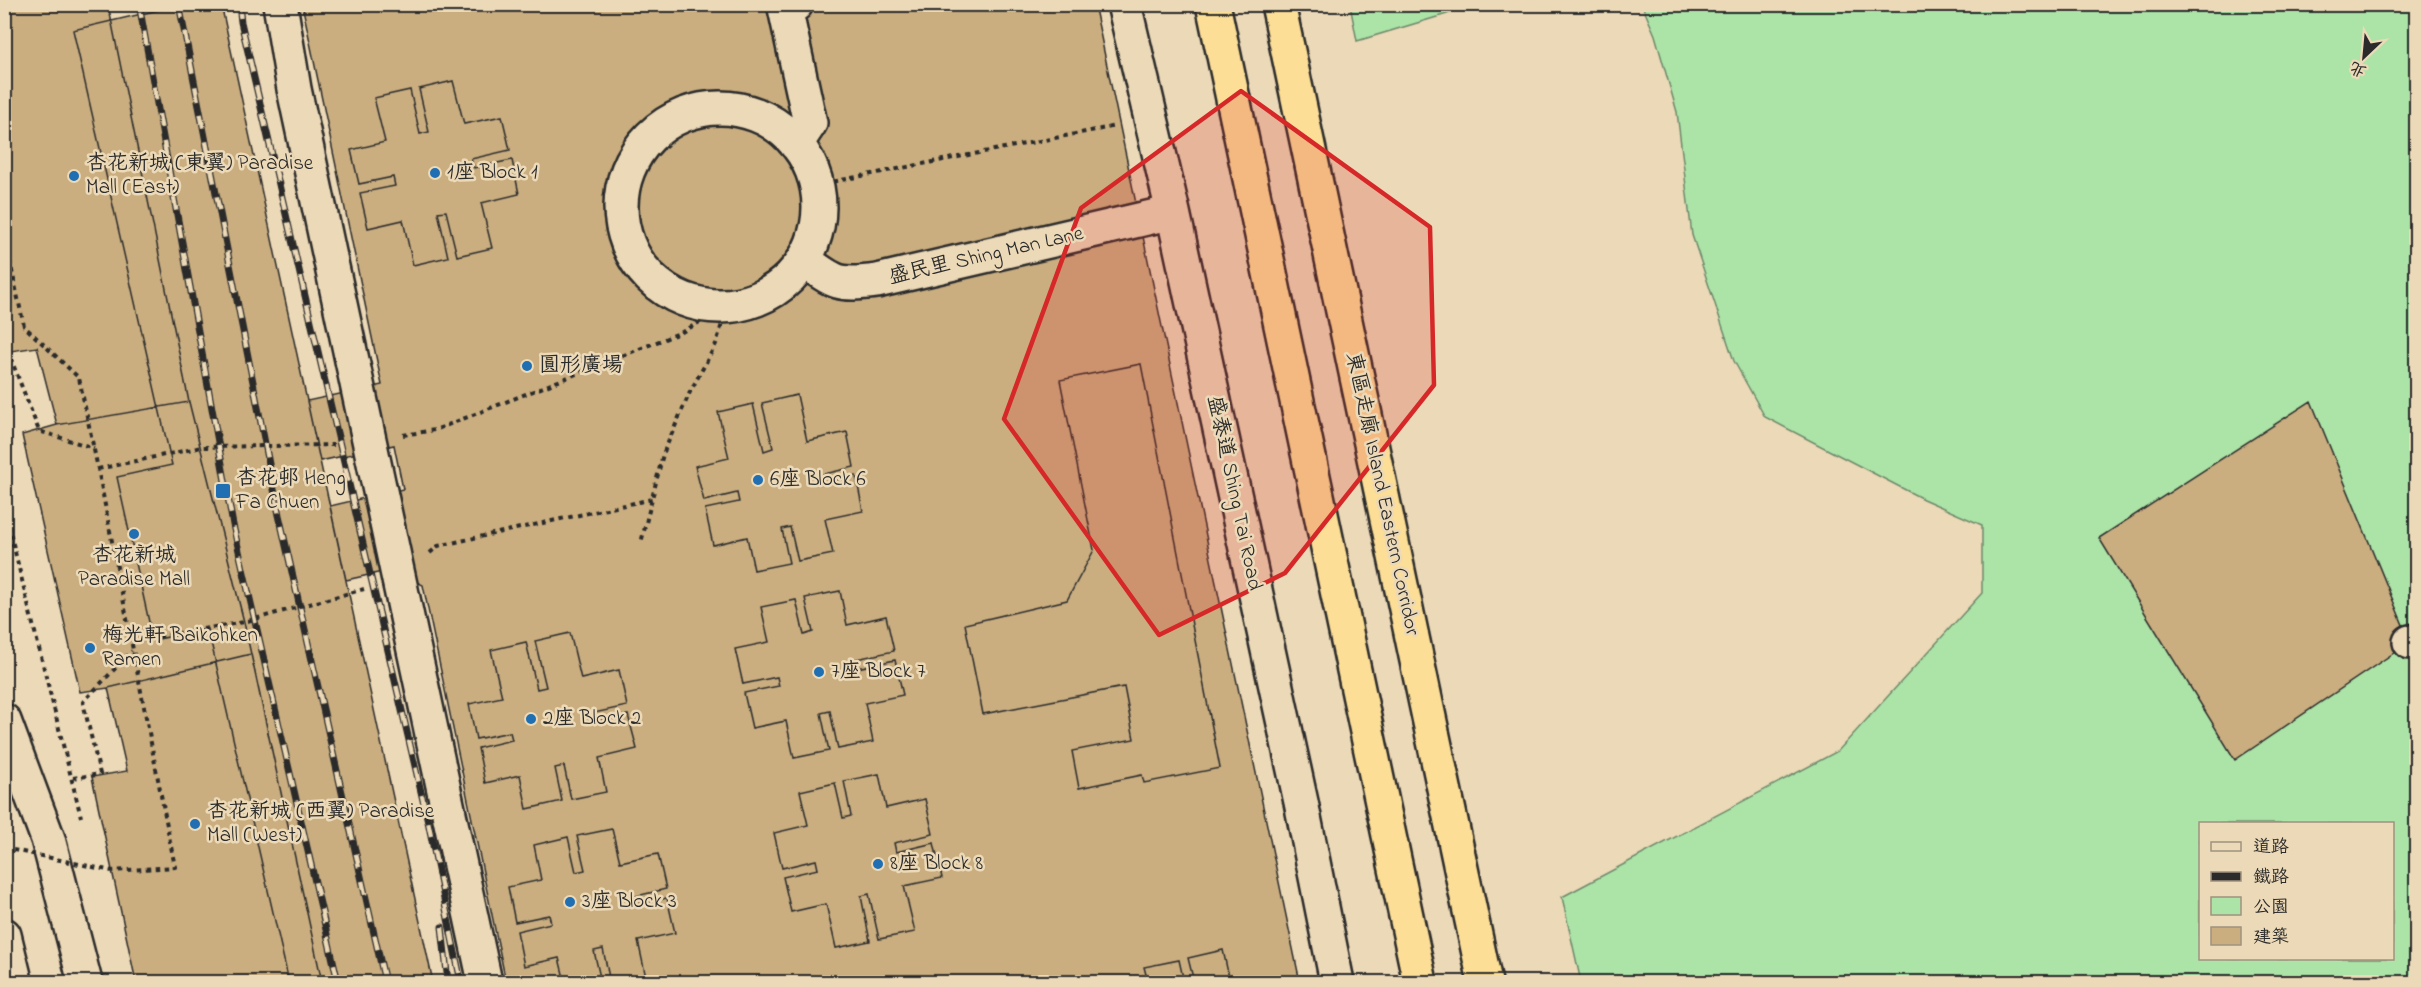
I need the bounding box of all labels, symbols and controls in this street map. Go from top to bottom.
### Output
north arrow [2334,27,2394,87]
text: 北 [2346,54,2371,83]
place label: 杏花新城 (東翼) Paradise Mall (East) [86,149,314,203]
place label: 1座 Block 1 [447,158,538,188]
marker: 1座 Block 1 [428,166,442,180]
marker: 杏花新城 (東翼) Paradise Mall (East) [67,169,81,183]
street label: 盛民里 Shing Man Lane [886,219,1087,295]
street label: 東區走廊 Island Eastern Corridor [1337,350,1427,639]
place label: 圓形廣場 [539,351,623,381]
marker: 圓形廣場 [520,359,534,373]
street label: 盛泰道 Shing Tai Road [1197,393,1269,594]
place label: 杏花邨 Heng Fa Chuen [235,464,346,518]
place label: 6座 Block 6 [770,465,866,495]
marker: 6座 Block 6 [751,473,765,487]
marker: 杏花邨 Heng Fa Chuen [214,482,232,500]
marker: 杏花新城 Paradise Mall [127,527,141,541]
place label: 杏花新城 Paradise Mall [78,541,190,595]
place label: 梅光軒 Baikohken Ramen [102,621,258,675]
marker: 梅光軒 Baikohken Ramen [83,641,97,655]
place label: 7座 Block 7 [831,657,926,687]
marker: 7座 Block 7 [812,665,826,679]
place label: 2座 Block 2 [543,704,641,734]
marker: 2座 Block 2 [524,712,538,726]
place label: 杏花新城 (西翼) Paradise Mall (West) [207,797,435,851]
marker: 杏花新城 (西翼) Paradise Mall (West) [188,817,202,831]
legend [2199,822,2394,960]
text: 道路 [2253,835,2289,861]
place label: 8座 Block 8 [890,849,983,879]
marker: 8座 Block 8 [871,857,885,871]
text: 鐵路 [2253,865,2289,891]
place label: 3座 Block 3 [582,887,677,917]
marker: 3座 Block 3 [563,895,577,909]
text: 公園 [2253,895,2289,921]
text: 建築 [2253,925,2289,951]

